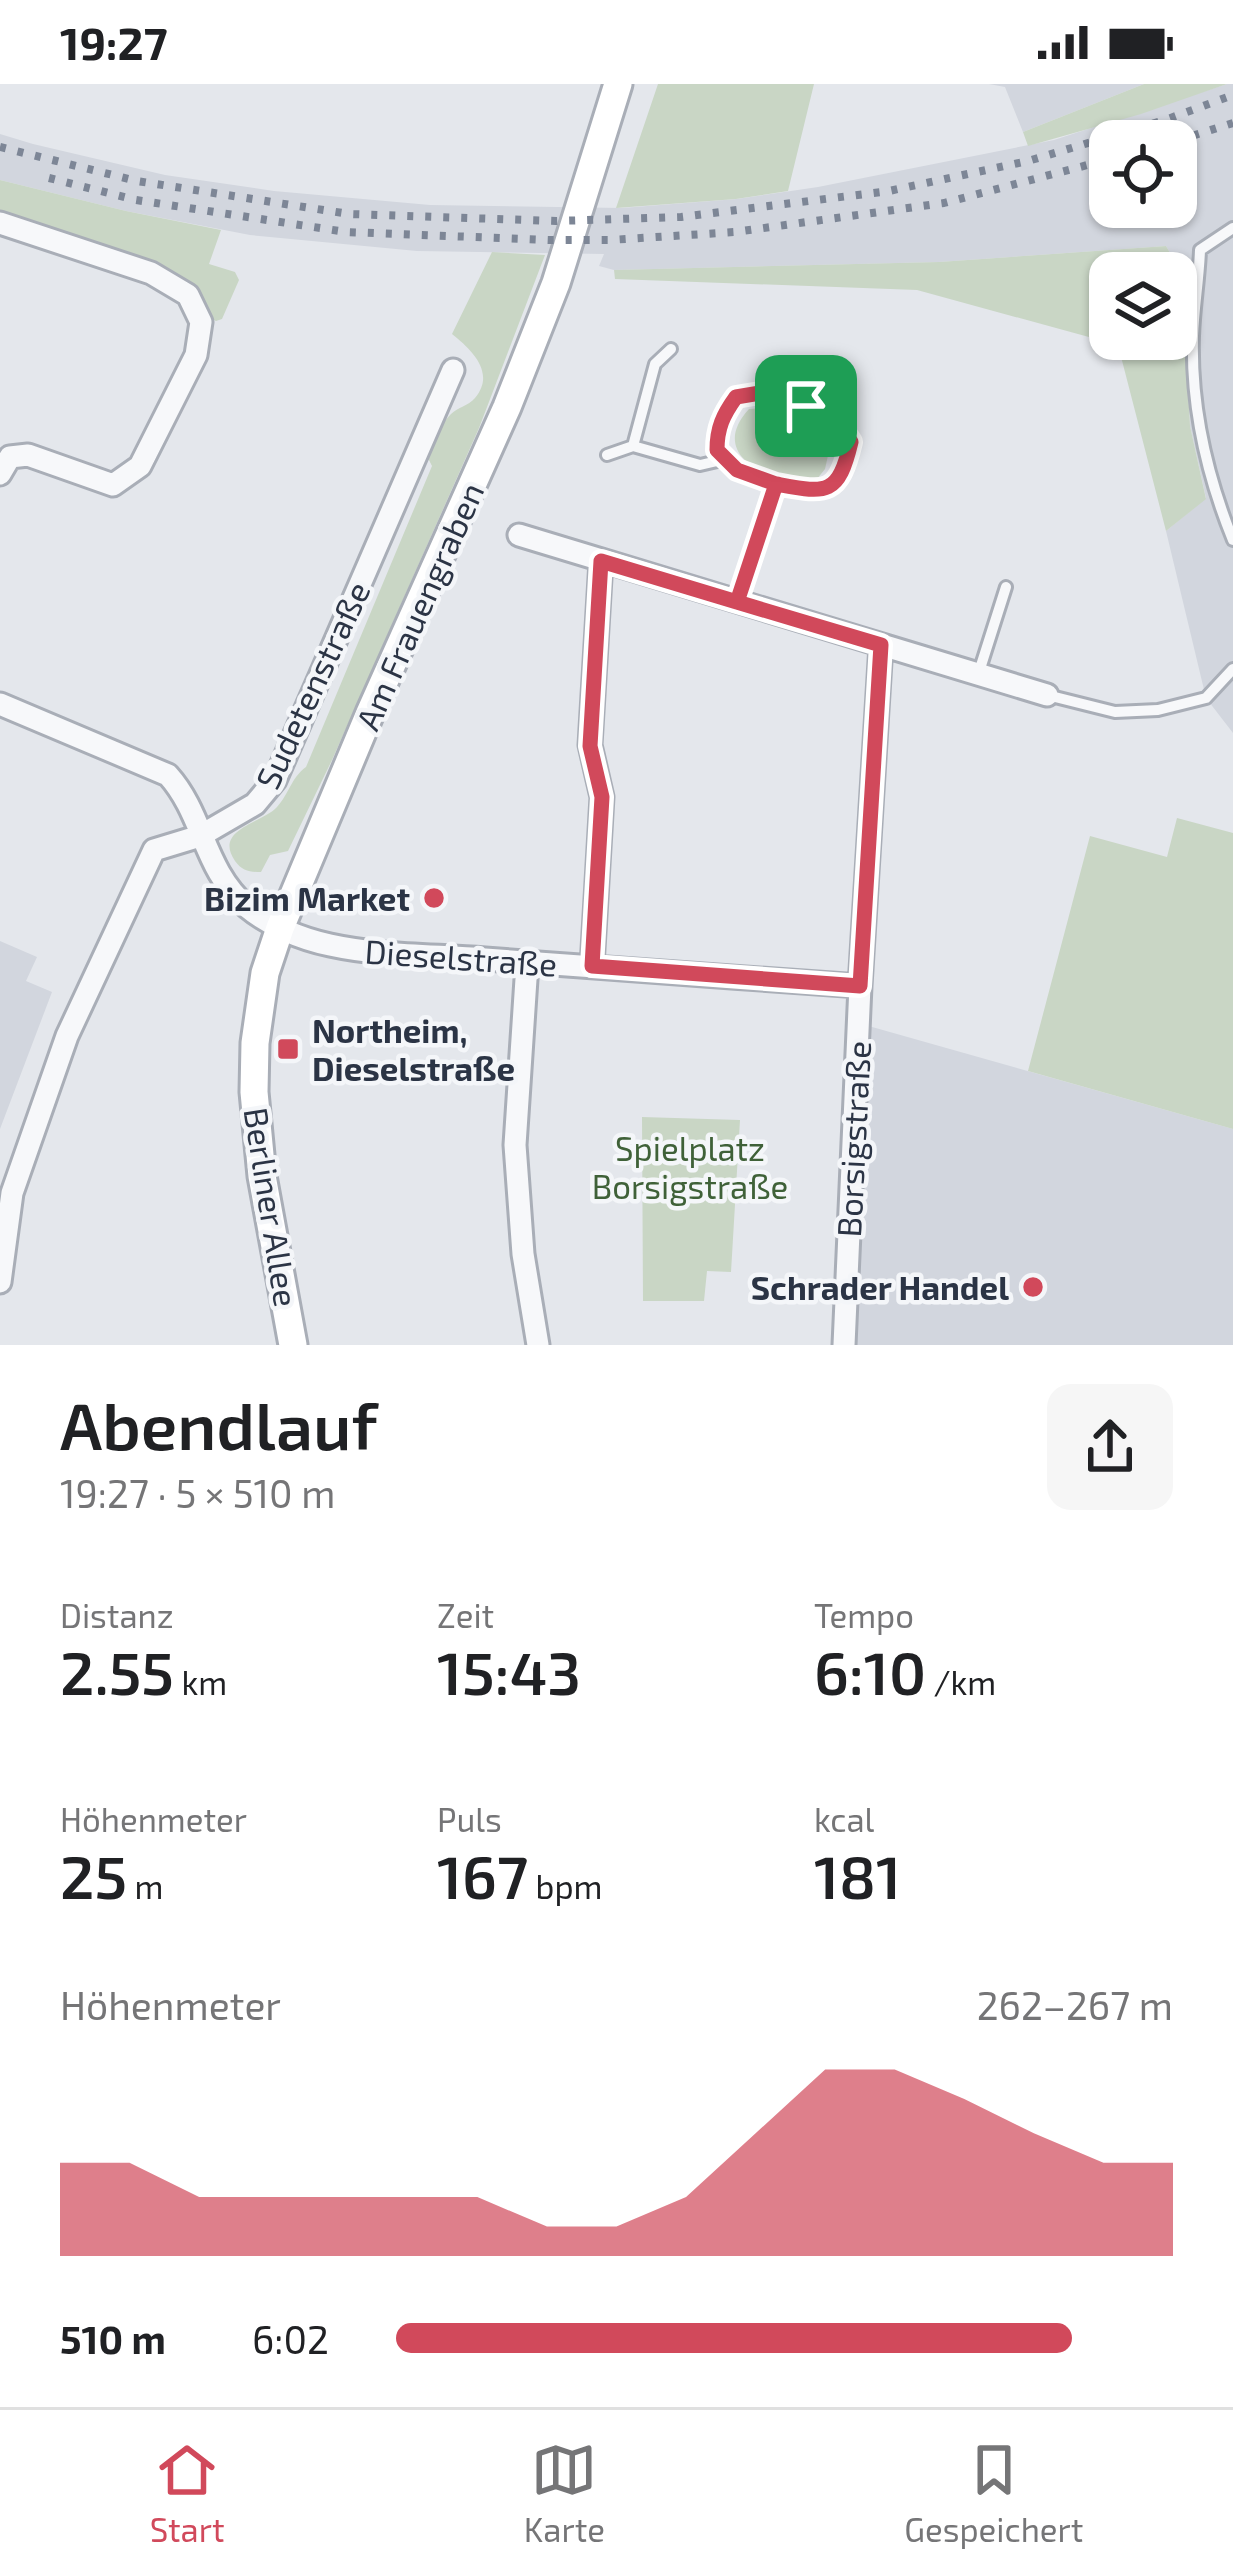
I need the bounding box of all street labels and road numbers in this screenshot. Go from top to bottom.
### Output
street label: Am Frauengraben [347,476,491,736]
street label: Sudetenstraße [247,575,377,795]
street label: Dieselstraße [363,930,559,984]
street label: Borsigstraße [828,1040,878,1238]
street label: Berliner Allee [237,1105,307,1309]

